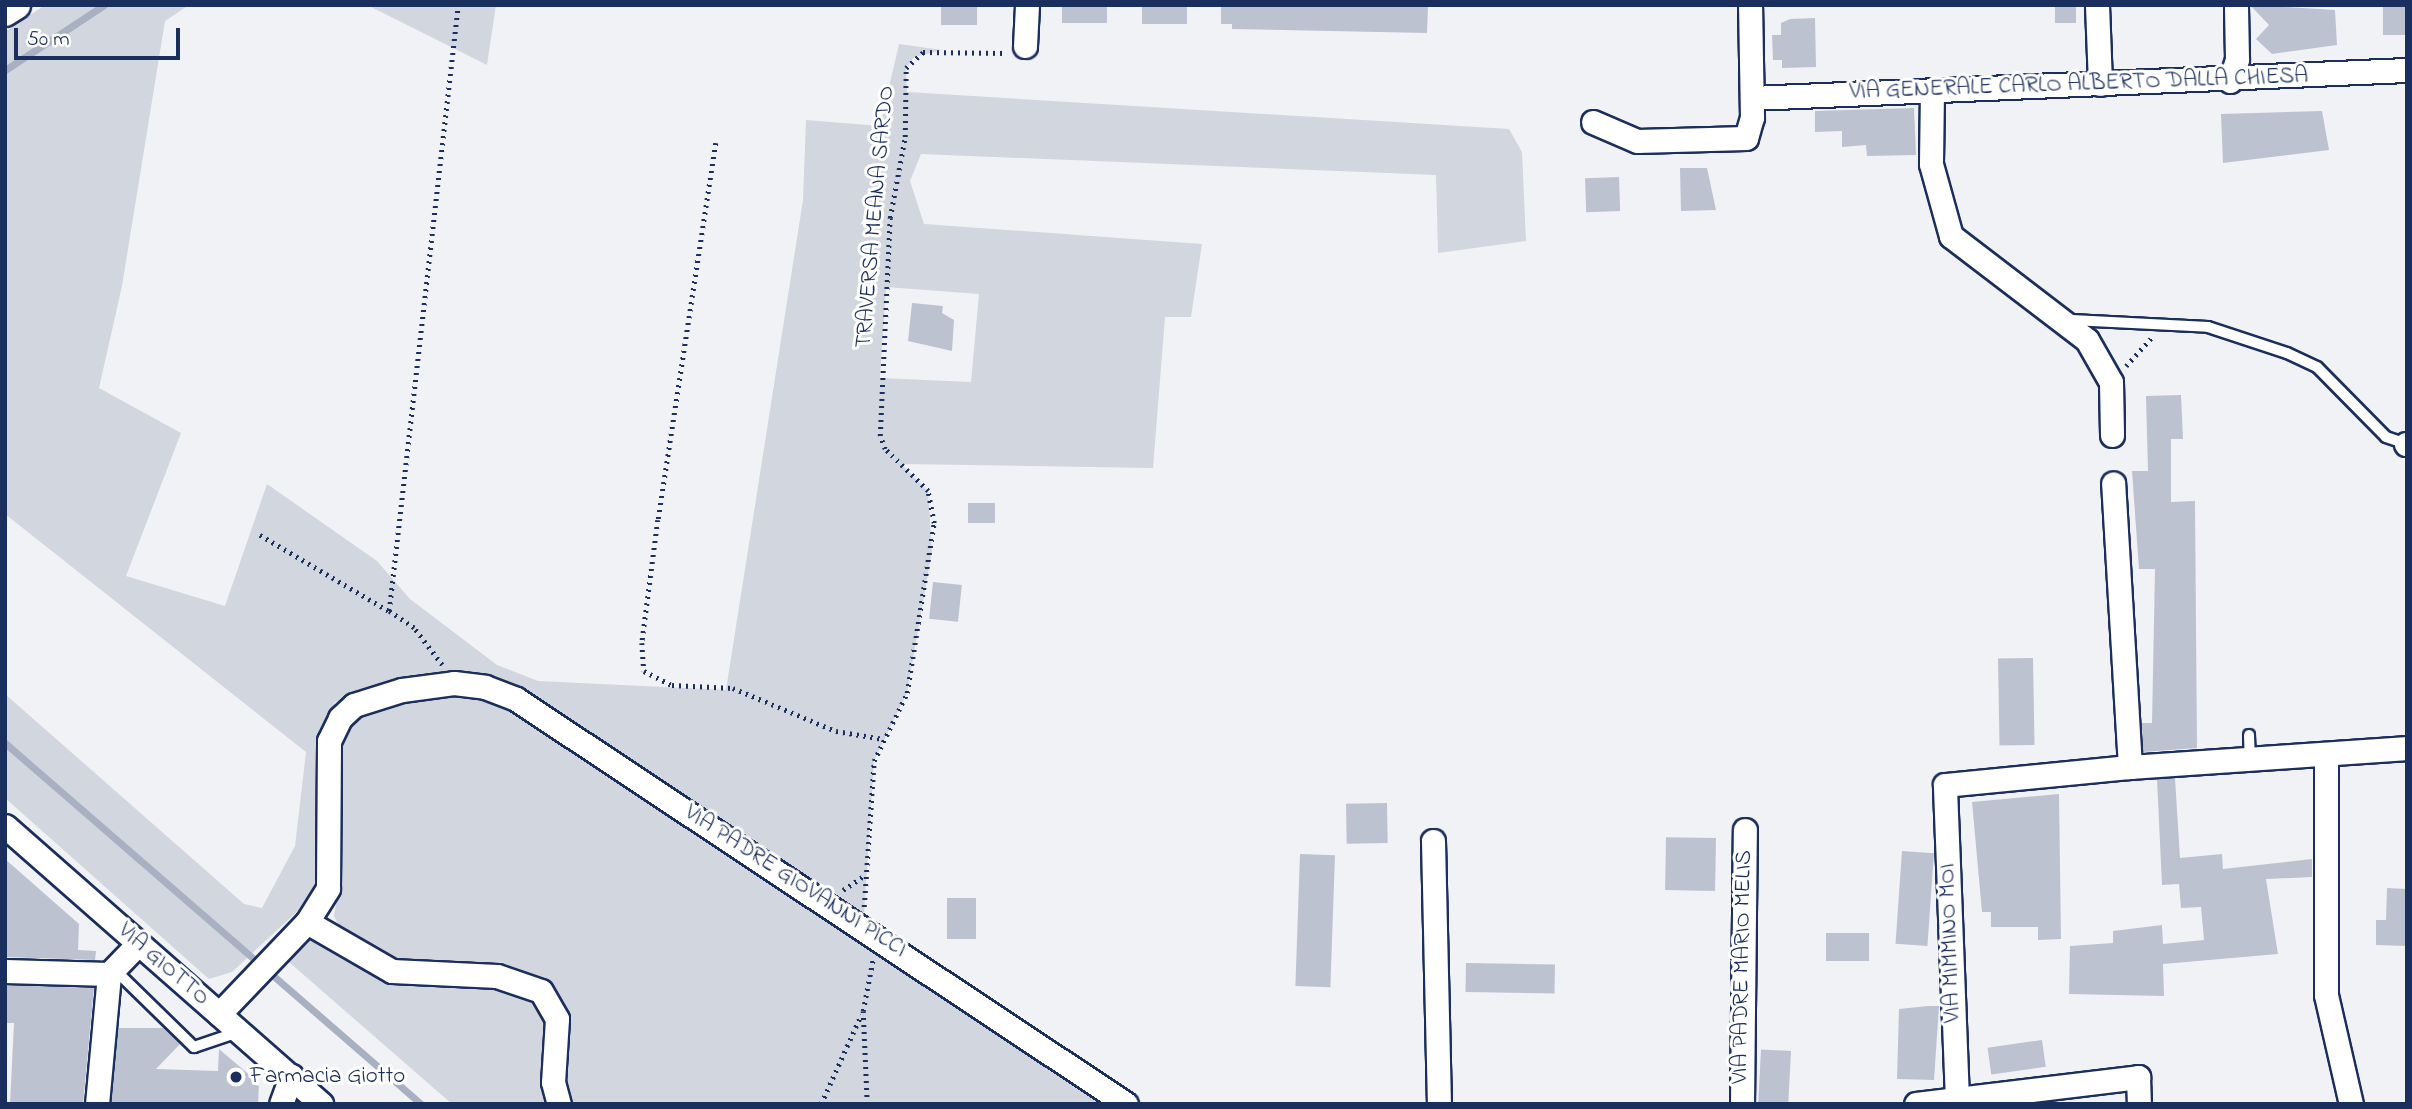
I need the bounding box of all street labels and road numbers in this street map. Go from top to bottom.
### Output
street label: VIA GENERALE CARLO ALBERTO DALLA CHIESA [1849,63,2309,107]
street label: TRAVERSA MEANA SARDO [851,85,901,349]
street label: VIA PADRE GIOVANNI PICCI [679,800,911,964]
street label: VIA PADRE MARIO MELIS [1727,850,1759,1084]
street label: VIA MIMMINO MOI [1934,863,1968,1023]
street label: VIA GIOTTO [111,918,215,1012]

